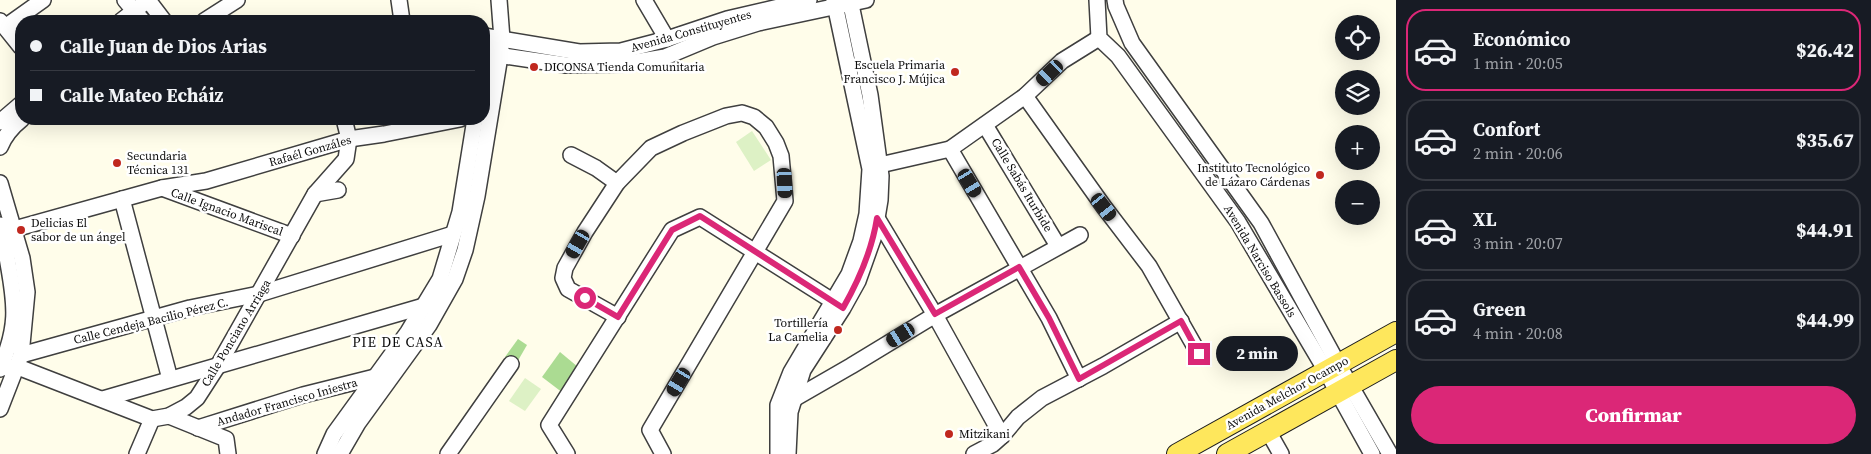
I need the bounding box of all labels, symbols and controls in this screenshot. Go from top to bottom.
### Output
street label: Avenida Constituyentes [629,6,753,56]
map controls [1335,15,1380,225]
button: locate [1335,15,1380,60]
text: Económico [1473,26,1571,52]
icon: car [1413,28,1458,73]
text: Calle Juan de Dios Arias [60,33,267,59]
text: $26.42 [1796,37,1854,63]
text: 1 min · 20:05 [1473,52,1563,74]
place label: Escuela Primaria Francisco J. Mújica [844,57,946,87]
car [1033,57,1066,89]
place label: DICONSA Tienda Comunitaria [544,59,705,75]
marker: DICONSA Tienda Comunitaria [528,61,540,73]
marker: Escuela Primaria Francisco J. Mújica [949,66,961,78]
button: layers [1335,70,1380,115]
text: Calle Mateo Echáiz [60,82,223,108]
text: Confort [1473,116,1540,142]
icon: car [1413,118,1458,163]
button: + [1335,125,1380,170]
text: $35.67 [1796,127,1854,153]
street label: Rafaél Gonzáles [267,132,353,170]
street label: Calle Sabás Iturbide [988,135,1056,235]
text: 2 min · 20:06 [1473,142,1563,164]
place label: Secundaria Técnica 131 [127,148,189,178]
marker: Secundaria Técnica 131 [111,157,123,169]
place label: Instituto Tecnológico de Lázaro Cárdenas [1197,160,1310,190]
car [955,166,984,200]
car [776,168,793,198]
marker: Instituto Tecnológico de Lázaro Cárdenas [1314,169,1326,181]
button: − [1335,180,1380,225]
street label: Calle Ignacio Mariscal [169,184,286,240]
car [1088,191,1119,223]
street label: Avenida Narciso Bassols [1220,202,1300,320]
text: XL [1473,206,1496,232]
icon: car [1413,208,1458,253]
place label: Delicias El sabor de un ángel [31,215,126,245]
text: $44.91 [1796,217,1854,243]
marker: Delicias El sabor de un ángel [15,224,27,236]
car [564,227,591,261]
text: 3 min · 20:07 [1473,232,1563,254]
street label: Calle Ponciano Arriaga [198,276,275,390]
route start [574,287,596,309]
street label: Calle Cendeja Bacilio Pérez C. [72,294,230,348]
text: Green [1473,296,1526,322]
icon: car [1413,298,1458,343]
text: $44.99 [1796,307,1854,333]
place label: Tortillería La Camelia [768,315,829,345]
car [884,321,917,349]
text: 4 min · 20:08 [1473,322,1563,344]
marker: Tortillería La Camelia [832,324,844,336]
district label: PIE DE CASA [352,332,444,352]
callout: 2 min [1216,336,1299,372]
text: 2 min [1236,342,1278,364]
route end [1188,343,1210,365]
street label: Avenida Melchor Ocampo [1223,352,1351,433]
car [664,365,693,399]
street label: Andador Francisco Iniestra [215,374,360,430]
button: Confirmar [1411,386,1856,444]
place label: Mitzikani [959,426,1010,442]
marker: Mitzikani [943,428,955,440]

